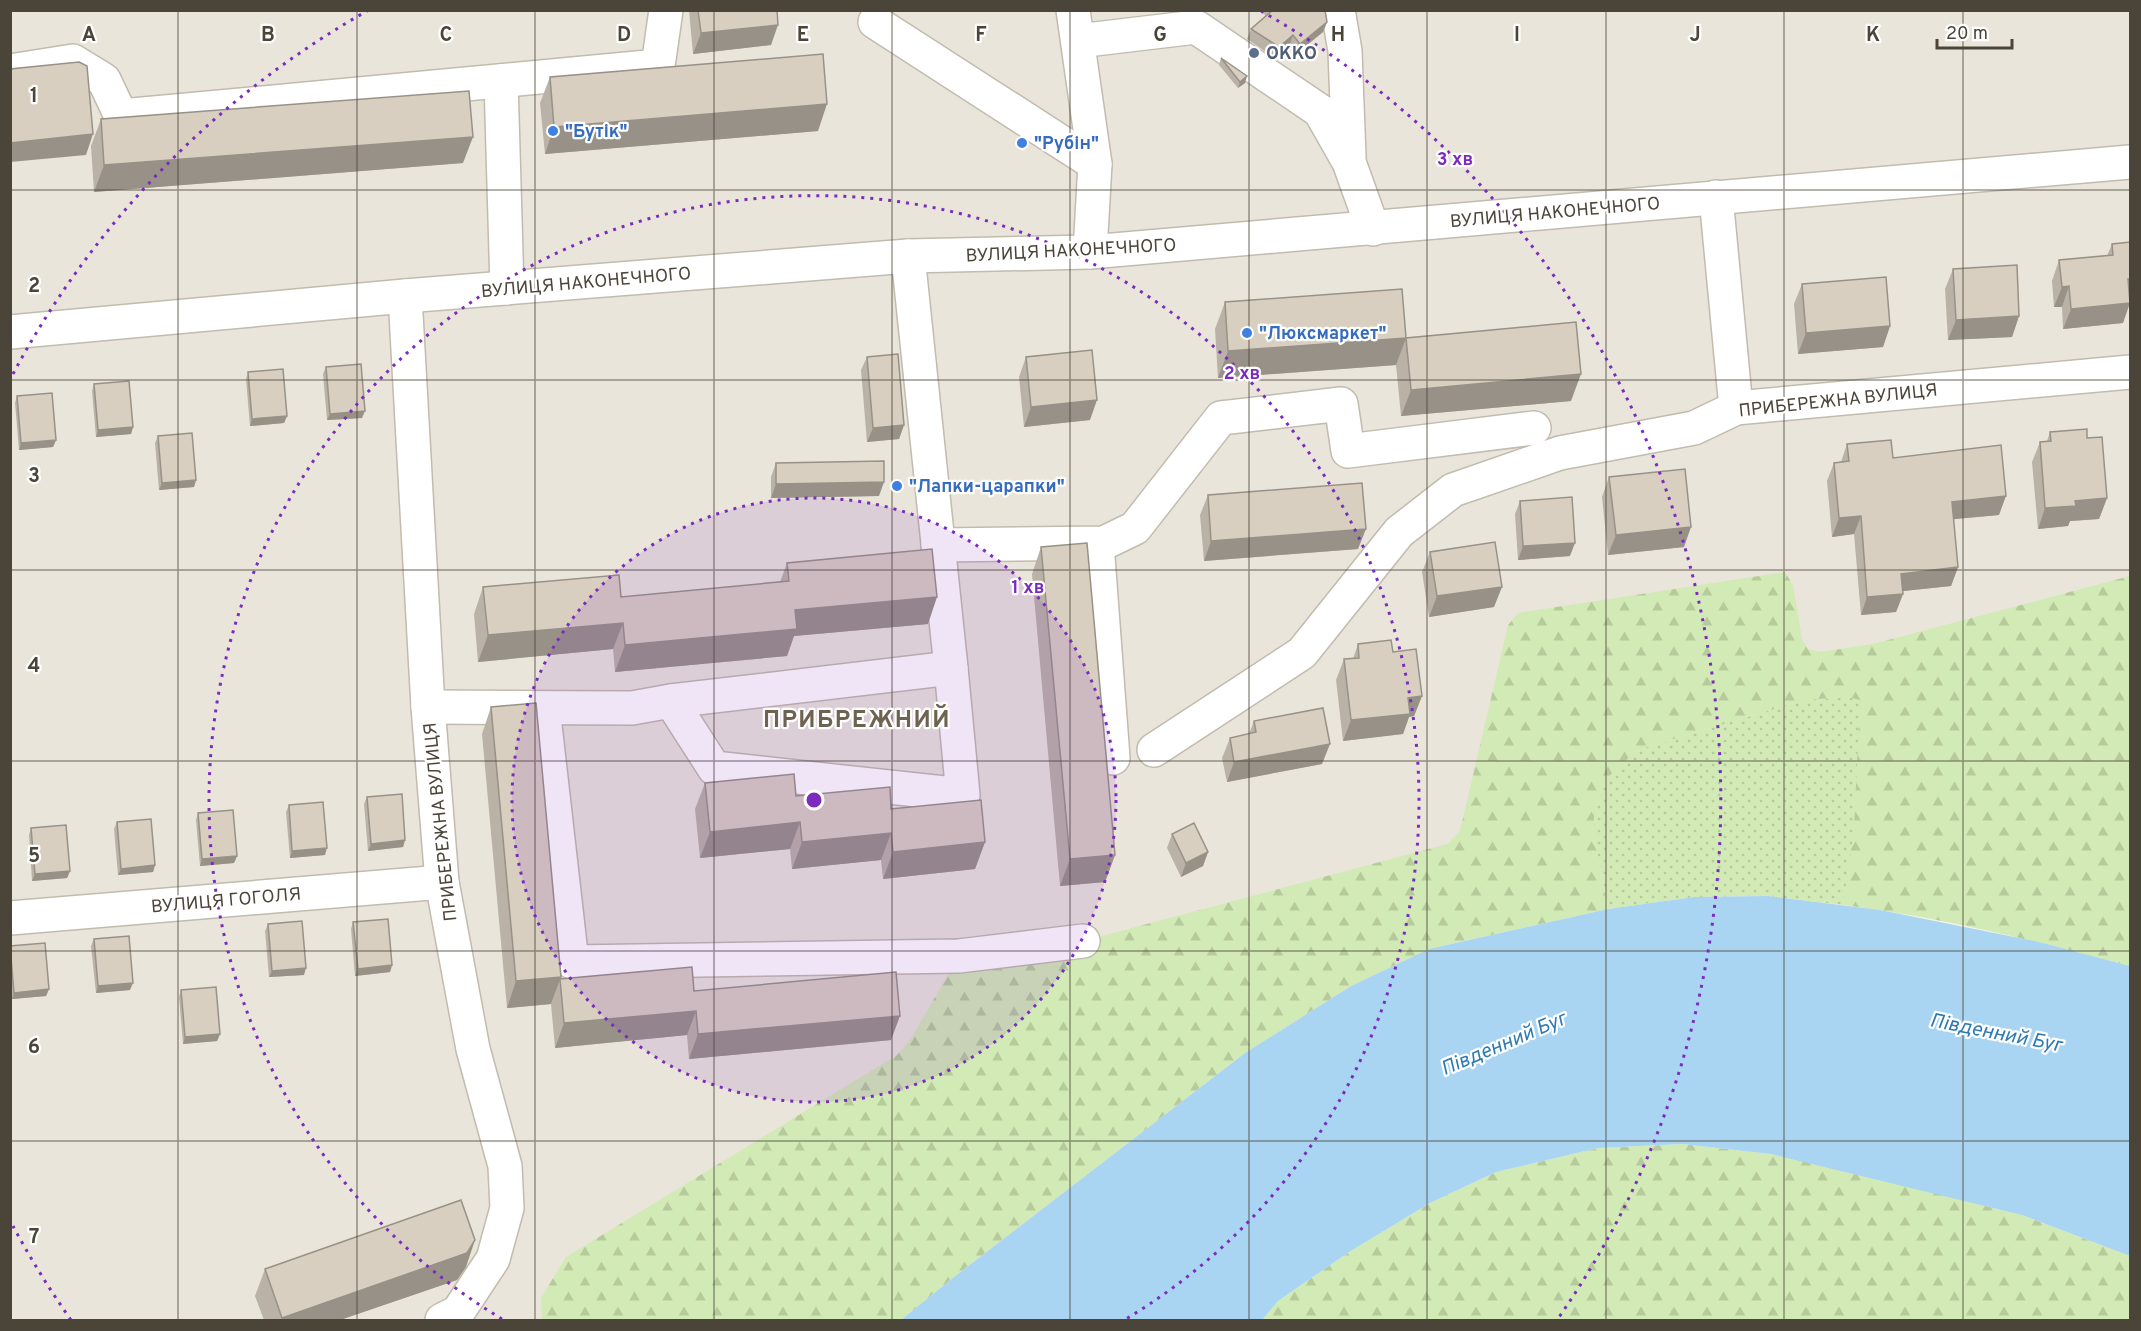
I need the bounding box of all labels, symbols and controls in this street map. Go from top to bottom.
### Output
scale bar [1937,12,2012,50]
text: A [82,23,96,49]
text: B [261,23,275,49]
text: C [440,23,452,49]
text: D [617,23,631,49]
text: E [797,23,809,49]
text: F [975,23,987,49]
text: G [1153,23,1167,49]
text: H [1331,23,1345,49]
text: I [1514,23,1520,49]
text: J [1689,23,1701,49]
text: K [1866,23,1880,49]
text: 20 m [1946,23,1988,46]
place label: ОККО [1266,43,1317,66]
marker: ОККО [1247,46,1261,60]
text: 1 [30,84,38,110]
place label: "Бутік" [565,121,627,144]
marker: "Бутік" [546,124,560,138]
place label: "Рубін" [1034,133,1099,156]
marker: "Рубін" [1015,136,1029,150]
text: 3 хв [1437,149,1473,172]
street label: ВУЛИЦЯ НАКОНЕЧНОГО [1449,193,1661,234]
street label: ВУЛИЦЯ НАКОНЕЧНОГО [965,234,1177,269]
street label: ВУЛИЦЯ НАКОНЕЧНОГО [480,263,692,304]
text: 2 [28,274,40,300]
place label: "Люксмаркет" [1259,323,1386,346]
marker: "Люксмаркет" [1240,326,1254,340]
text: 2 хв [1224,363,1260,386]
street label: ПРИБЕРЕЖНА ВУЛИЦЯ [1738,380,1939,423]
text: 3 [28,464,40,490]
place label: "Лапки-царапки" [909,476,1065,499]
marker: "Лапки-царапки" [890,479,904,493]
text: 1 хв [1012,577,1044,600]
text: 4 [28,654,40,680]
district label: ПРИБРЕЖНИЙ [763,704,951,736]
street label: ПРИБЕРЕЖНА ВУЛИЦЯ [420,721,463,922]
centre of rings [804,790,824,810]
text: 5 [28,844,40,870]
street label: ВУЛИЦЯ ГОГОЛЯ [150,883,302,920]
water label: Південний Буг [1437,1006,1572,1083]
water label: Південний Буг [1928,1008,2065,1060]
text: 6 [28,1035,40,1061]
text: 7 [29,1225,39,1251]

